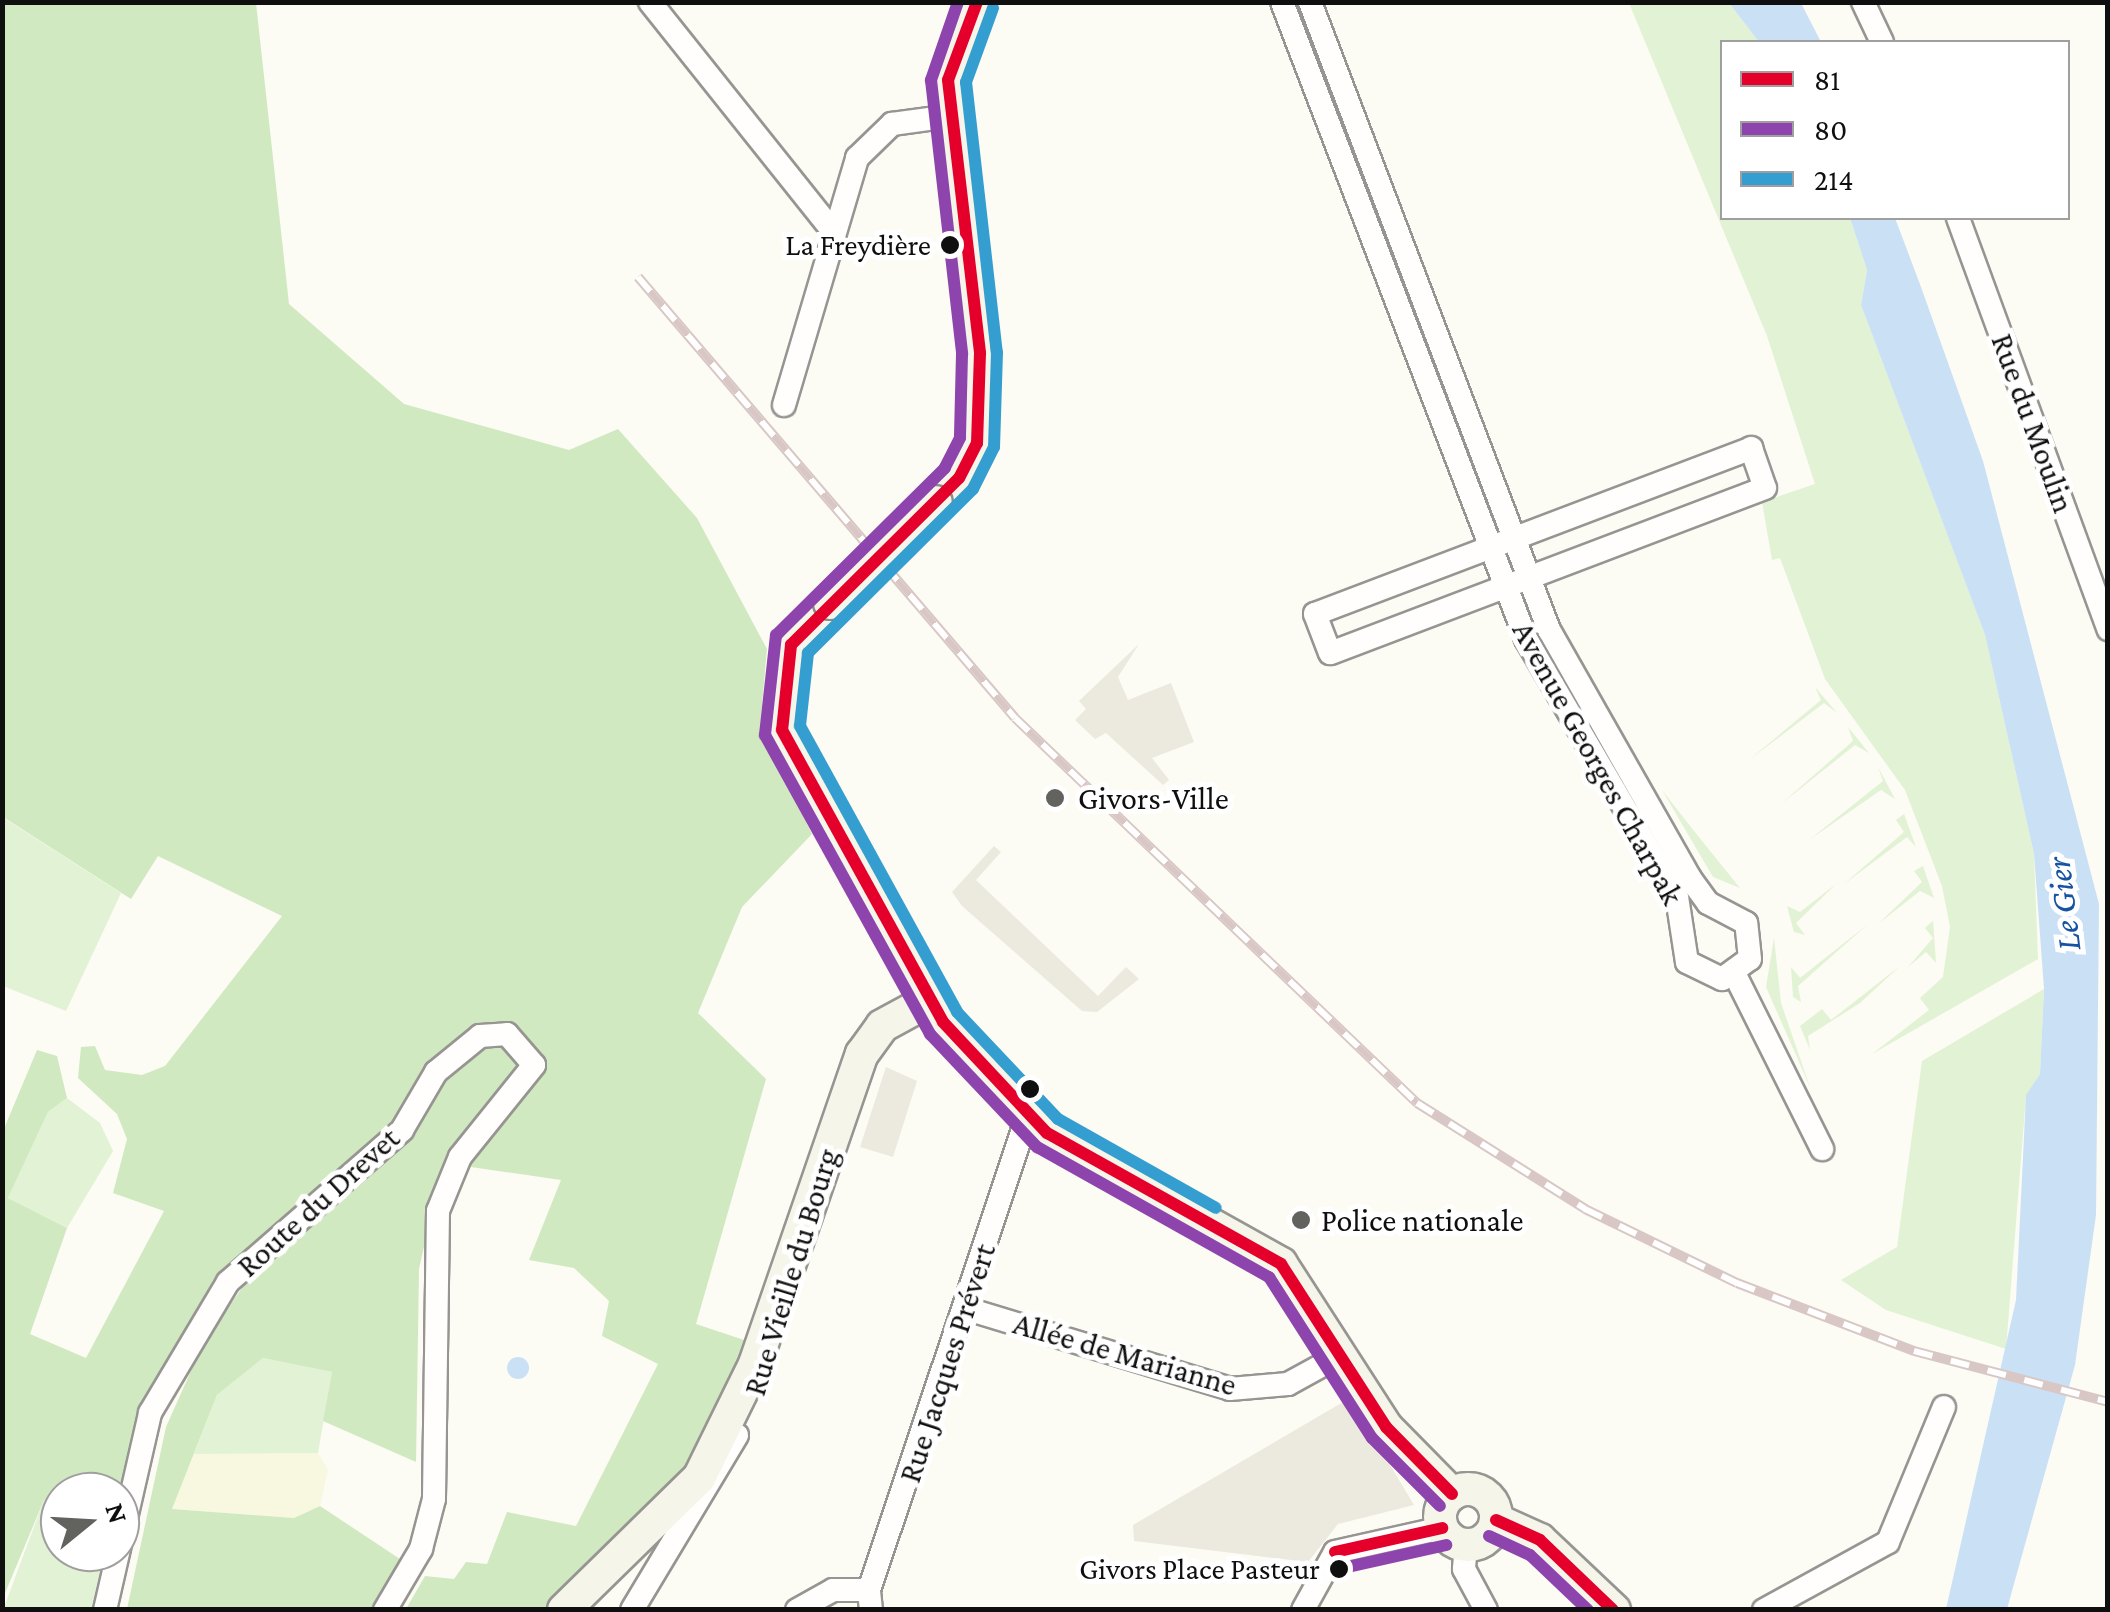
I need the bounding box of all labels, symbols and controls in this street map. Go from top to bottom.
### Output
legend [1720,40,2070,220]
text: 81 [1814,63,1840,96]
text: 80 [1814,113,1847,146]
text: 214 [1814,163,1854,196]
place label: La Freydière [785,227,931,263]
marker: La Freydière [940,235,960,255]
street label: Rue du Moulin [1983,328,2083,518]
street label: Avenue Georges Charpak [1504,614,1692,912]
place label: Givors-Ville [1078,779,1229,817]
marker: Givors-Ville [1042,785,1068,811]
water label: Le Gier [2037,855,2091,953]
unlabelled marker [1020,1079,1040,1099]
street label: Route du Drevet [229,1119,407,1285]
street label: Rue Vieille du Bourg [735,1144,847,1400]
place label: Police nationale [1321,1201,1524,1239]
marker: Police nationale [1290,1209,1312,1231]
street label: Rue Jacques Prévert [890,1239,1004,1487]
street label: Allée de Marianne [1009,1304,1241,1404]
north arrow [40,1472,140,1572]
text: N [99,1499,135,1527]
place label: Givors Place Pasteur [1079,1551,1320,1587]
marker: Givors Place Pasteur [1329,1559,1349,1579]

